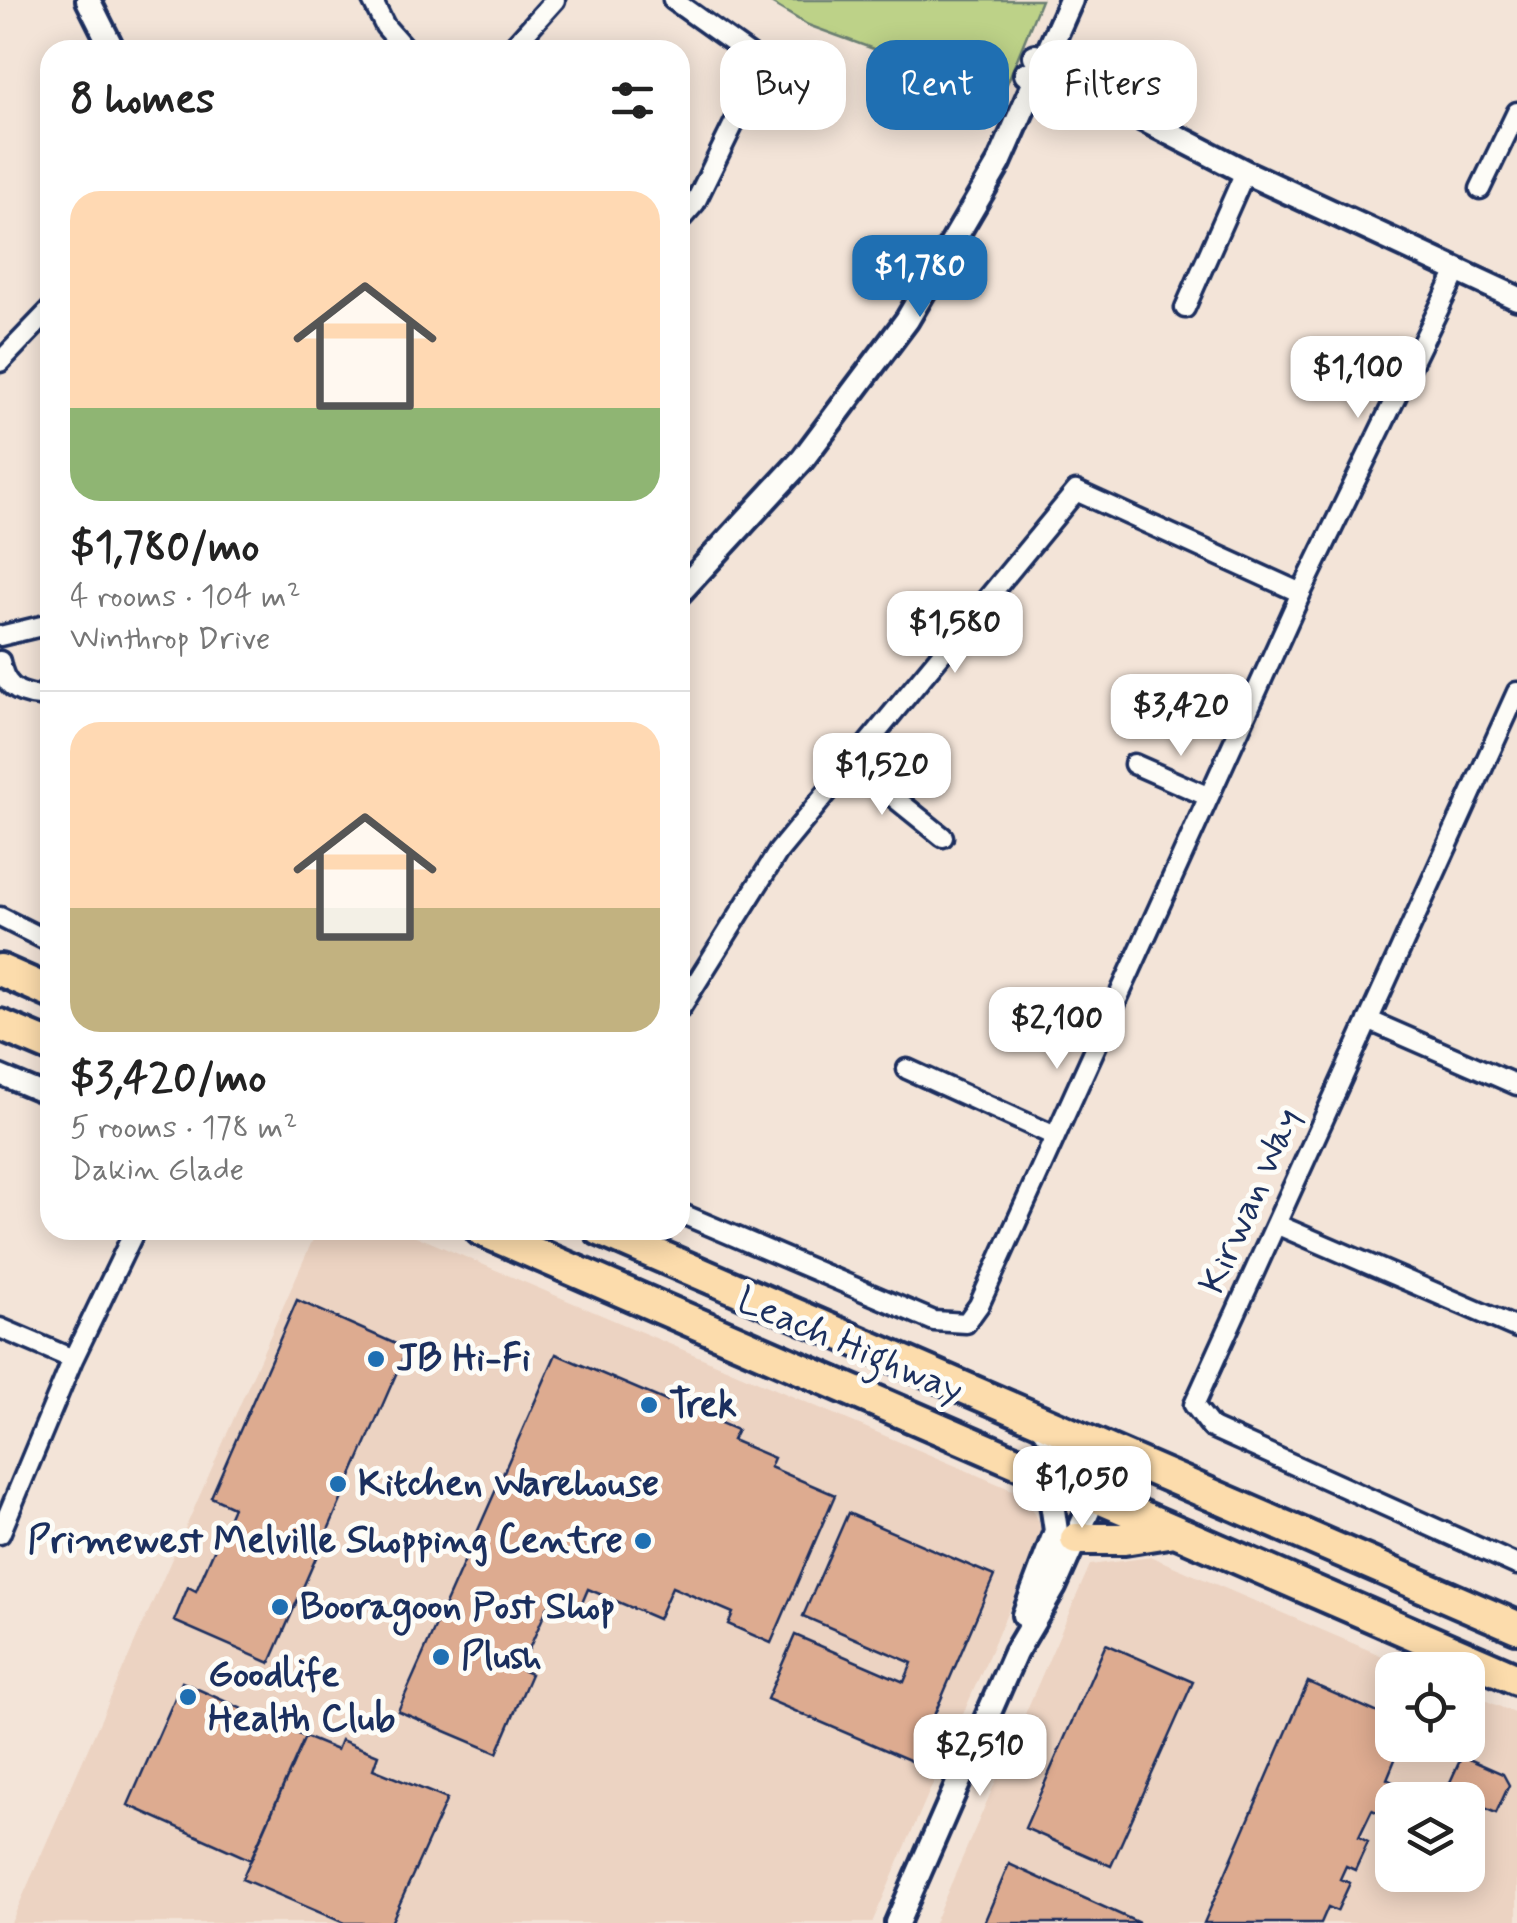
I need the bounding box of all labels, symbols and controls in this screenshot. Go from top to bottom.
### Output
chip: Buy [720,40,846,130]
chip: Rent [866,40,1009,130]
chip: Filters [1029,40,1197,130]
text: 8 homes [70,73,215,128]
icon: filters [605,73,660,128]
pin: $1,780 [839,235,1001,320]
text: $1,780 [874,246,966,288]
icon: home [275,256,455,436]
pin: $1,100 [1277,336,1439,421]
text: $1,100 [1313,347,1403,389]
text: $1,780/mo [70,521,260,576]
text: 4 rooms · 104 m² [70,576,301,618]
pin: $1,580 [874,591,1036,676]
text: $1,580 [909,602,1001,644]
text: Winthrop Drive [70,618,271,660]
pin: $3,420 [1100,674,1262,759]
text: $3,420 [1133,685,1229,727]
pin: $1,520 [801,733,963,818]
text: $1,520 [835,744,929,786]
icon: home [275,787,455,967]
pin: $2,100 [976,987,1138,1072]
text: $2,100 [1011,998,1103,1040]
text: $3,420/mo [70,1052,266,1107]
street label: Kirwan Way [1188,1100,1314,1302]
text: 5 rooms · 178 m² [70,1107,297,1149]
text: Dakin Glade [70,1149,244,1191]
street label: Leach Highway [728,1276,970,1419]
place label: JB Hi-Fi [396,1335,530,1384]
marker: JB Hi-Fi [365,1348,387,1370]
place label: Trek [669,1381,737,1430]
marker: Trek [638,1394,660,1416]
pin: $1,050 [1001,1446,1163,1531]
text: $1,050 [1035,1457,1129,1499]
place label: Kitchen Warehouse [358,1460,659,1509]
marker: Kitchen Warehouse [327,1473,349,1495]
place label: Primewest Melville Shopping Centre [28,1517,623,1567]
marker: Primewest Melville Shopping Centre [632,1530,654,1552]
place label: Booragoon Post Shop [300,1583,615,1636]
marker: Booragoon Post Shop [269,1596,291,1618]
place label: Plush [461,1633,542,1682]
marker: Plush [430,1646,452,1668]
place label: Goodlife Health Club [208,1651,396,1744]
map controls [1375,1652,1485,1892]
button: locate [1375,1652,1485,1762]
marker: Goodlife Health Club [177,1686,199,1708]
pin: $2,510 [899,1714,1061,1799]
text: $2,510 [936,1725,1024,1767]
button: layers [1375,1782,1485,1892]

